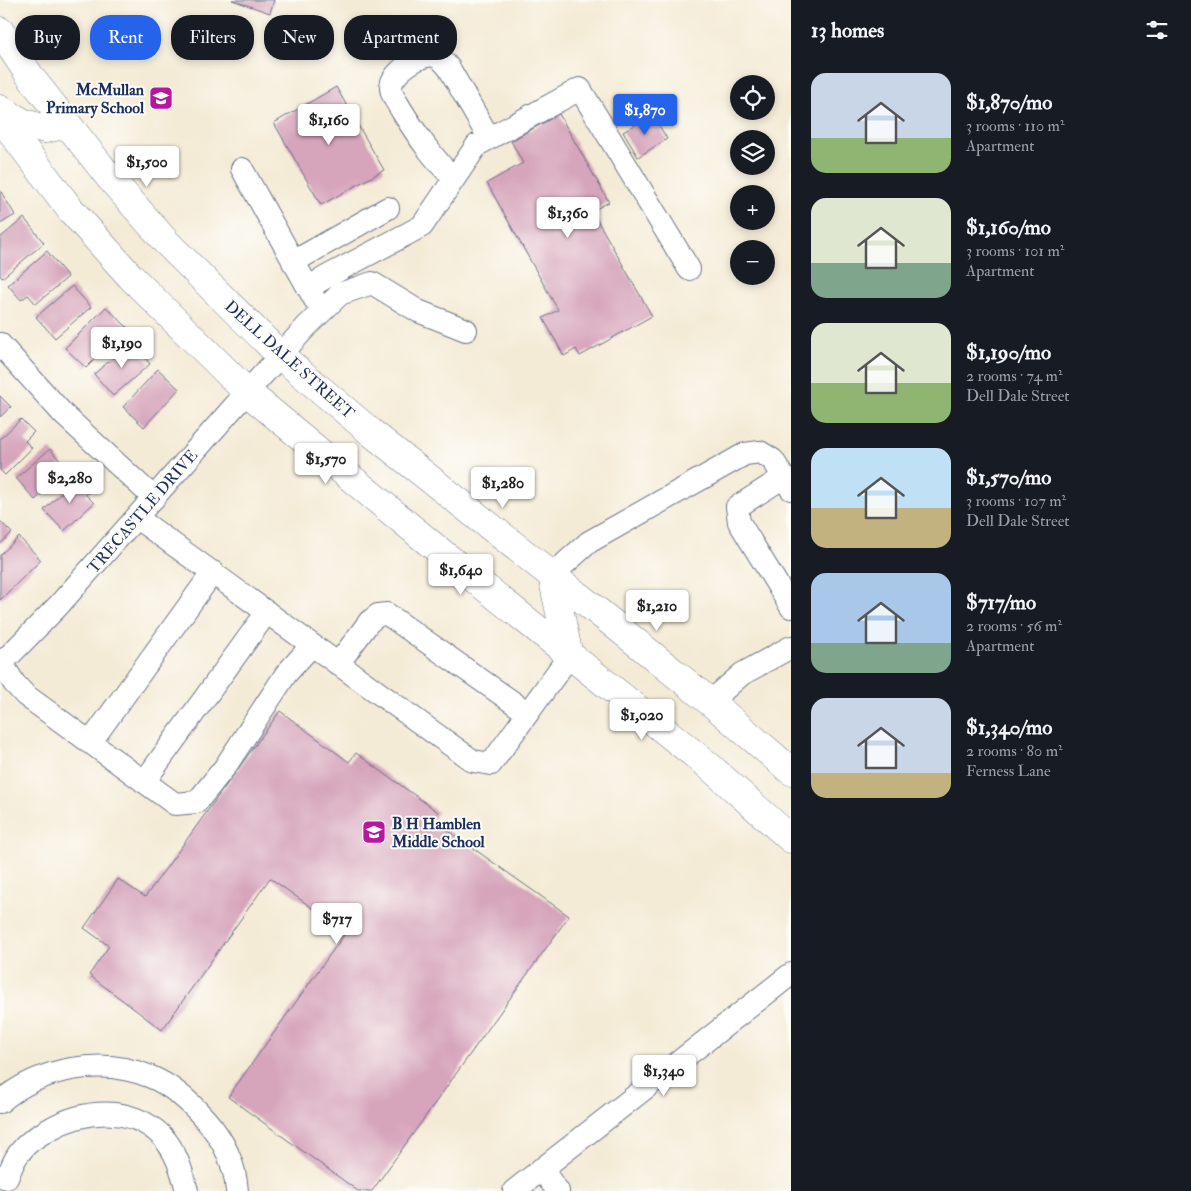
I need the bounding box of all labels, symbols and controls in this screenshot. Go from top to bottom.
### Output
chip: Buy [15,15,80,60]
chip: Rent [90,15,161,60]
chip: Filters [171,15,254,60]
chip: New [264,15,334,60]
chip: Apartment [344,15,457,60]
icon: filters [1143,16,1171,44]
text: 13 homes [811,17,884,44]
map controls [730,75,775,285]
button: locate [730,75,775,120]
place label: McMullan Primary School [46,80,145,119]
school or university icon: McMullan Primary School [148,85,174,111]
text: $1,870/mo [966,89,1052,116]
icon: home [851,93,911,153]
pin: $1,870 [604,94,686,136]
text: $1,870 [624,100,666,120]
pin: $1,160 [288,104,370,146]
text: $1,160 [309,110,349,130]
text: 3 rooms · 110 m² [966,116,1064,136]
button: layers [730,130,775,175]
text: Apartment [966,136,1034,156]
pin: $1,500 [106,146,188,188]
text: $1,500 [126,152,168,172]
button: + [730,185,775,230]
pin: $1,360 [527,196,609,239]
text: $1,360 [548,203,588,223]
text: $1,160/mo [966,214,1051,241]
icon: home [851,218,911,278]
button: − [730,240,775,285]
text: 3 rooms · 101 m² [966,241,1064,261]
text: Apartment [966,261,1034,281]
street label: DELL DALE STREET [220,296,358,423]
pin: $1,190 [81,326,163,369]
text: $1,190 [102,333,142,353]
text: $1,190/mo [966,339,1051,366]
icon: home [851,343,911,403]
text: 2 rooms · 74 m² [966,366,1062,386]
text: Dell Dale Street [966,386,1070,406]
pin: $1,570 [285,442,367,485]
street label: TRECASTLE DRIVE [84,446,202,578]
text: $1,570 [306,449,346,469]
pin: $2,280 [29,462,111,504]
text: $1,570/mo [966,464,1051,491]
pin: $1,280 [462,466,544,509]
text: $2,280 [48,468,92,488]
icon: home [851,468,911,528]
text: $1,280 [482,473,524,493]
text: 3 rooms · 107 m² [966,491,1066,511]
text: Dell Dale Street [966,511,1070,531]
pin: $1,640 [420,554,502,596]
text: $1,640 [439,560,483,580]
text: $717/mo [966,589,1036,616]
pin: $1,210 [616,590,698,632]
icon: home [851,593,911,653]
text: $1,210 [637,596,677,616]
text: 2 rooms · 56 m² [966,616,1062,636]
text: Apartment [966,636,1034,656]
pin: $1,020 [601,698,683,741]
text: $1,020 [620,705,664,725]
text: $1,340/mo [966,714,1052,741]
icon: home [851,718,911,778]
text: 2 rooms · 80 m² [966,741,1063,761]
text: Ferness Lane [966,761,1051,781]
place label: B H Hamblen Middle School [391,814,486,852]
school or university icon: B H Hamblen Middle School [361,819,387,845]
pin: $717 [307,902,367,945]
text: $717 [322,909,352,929]
pin: $1,340 [623,1054,705,1097]
text: $1,340 [643,1061,685,1081]

